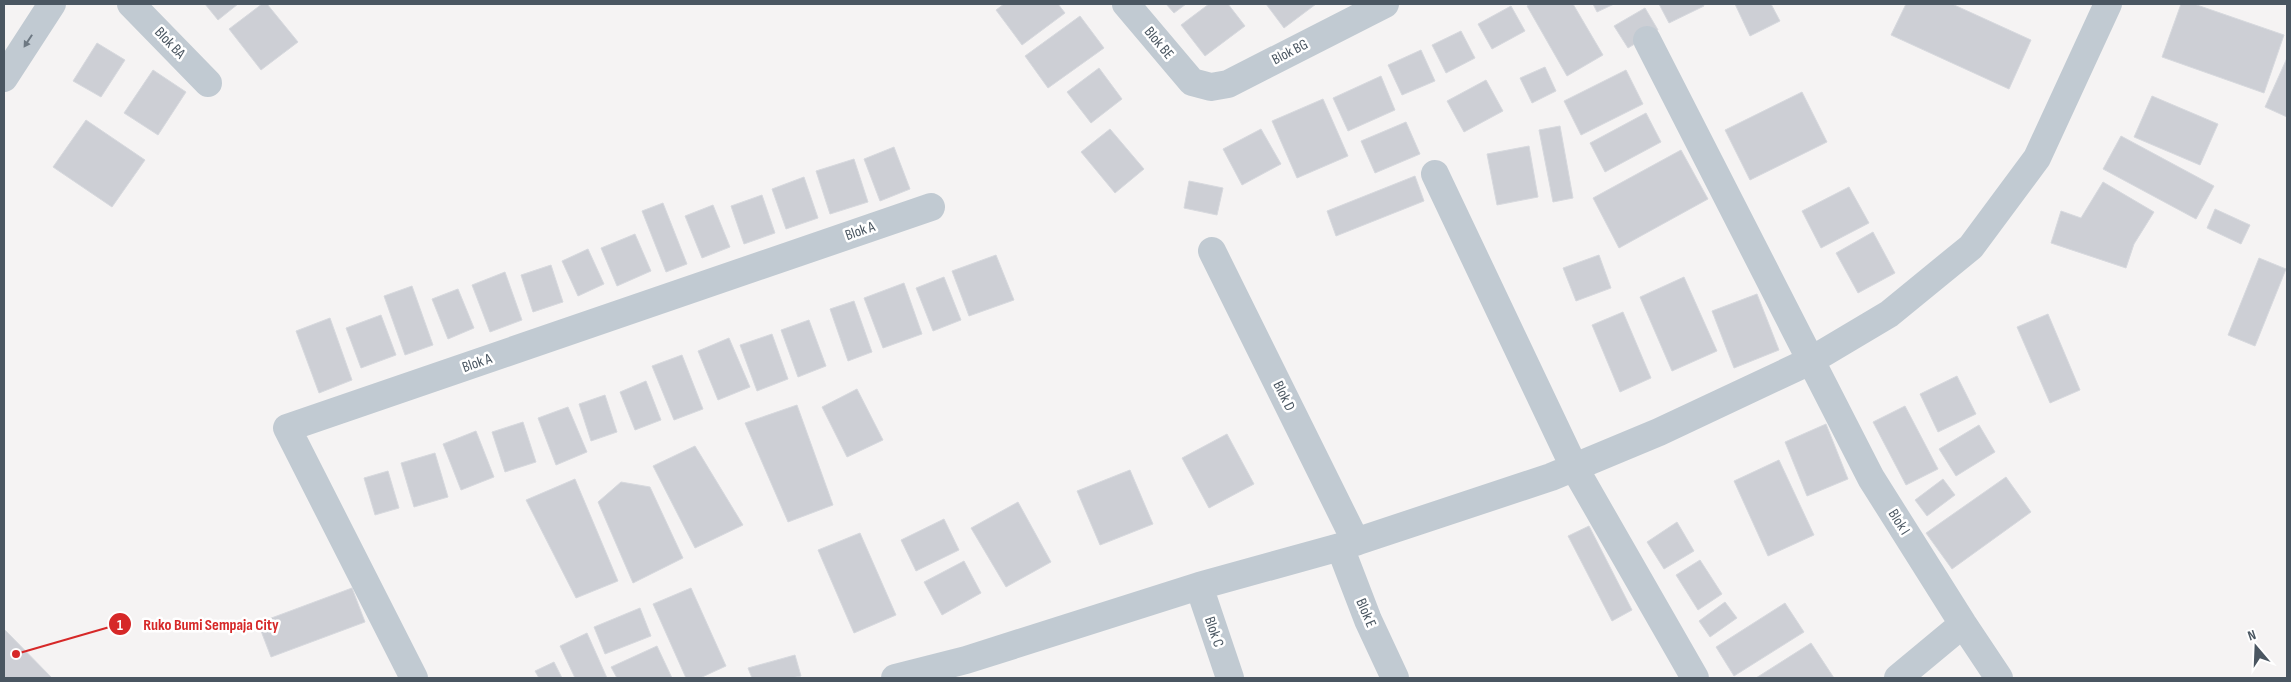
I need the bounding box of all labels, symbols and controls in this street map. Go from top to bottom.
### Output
street label: Blok BA [150,23,190,63]
street label: Blok BE [1140,23,1178,63]
one-way arrow [23,34,33,47]
street label: Blok BG [1269,35,1311,69]
street label: Blok A [843,217,878,245]
street label: Blok A [460,349,495,377]
street label: Blok D [1269,378,1299,414]
street label: Blok I [1884,506,1914,538]
street label: Blok E [1351,595,1381,631]
callout: Ruko Bumi Sempaja City [108,609,288,640]
street label: Blok C [1200,614,1228,650]
text: 1 [117,616,123,635]
text: Ruko Bumi Sempaja City [143,616,279,635]
north arrow [2231,622,2281,672]
text: N [2246,626,2258,644]

